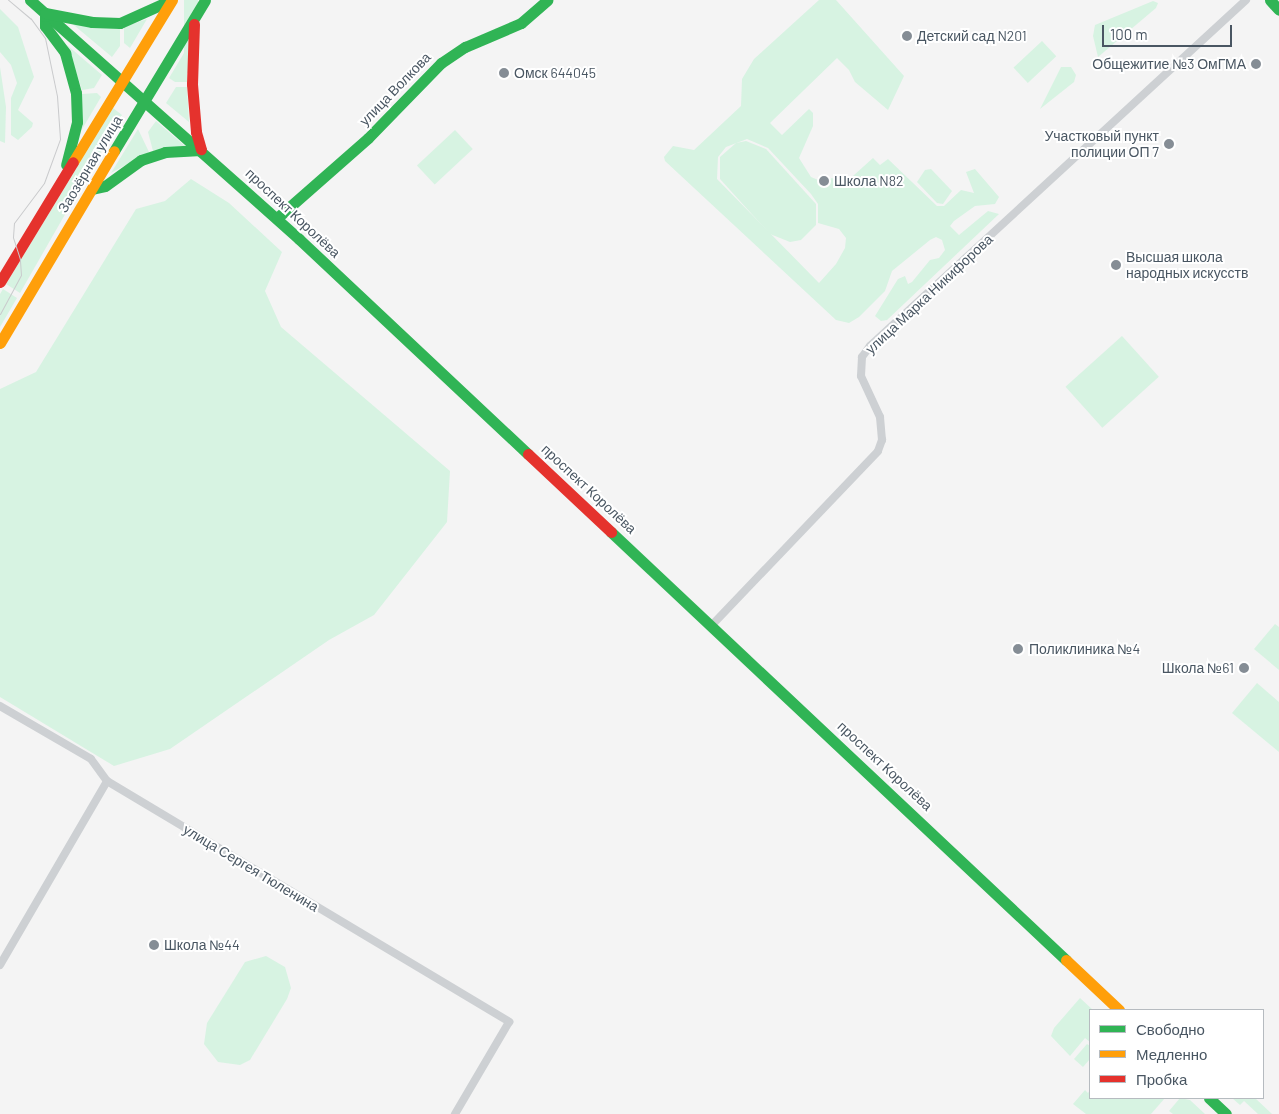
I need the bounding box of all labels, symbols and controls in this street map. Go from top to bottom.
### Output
scale bar [1104,15,1234,47]
text: 100 m [1110,25,1148,43]
place label: Детский сад N201 [917,28,1027,44]
marker: Детский сад N201 [901,30,913,42]
street label: улица Волкова [356,49,434,129]
place label: Общежитие №3 ОмГМА [1092,56,1246,72]
marker: Общежитие №3 ОмГМА [1250,58,1262,70]
place label: Омск 644045 [514,65,596,81]
marker: Омск 644045 [498,67,510,79]
street label: Заозёрная улица [54,112,126,216]
place label: Участковый пункт полиции ОП 7 [1044,128,1159,160]
marker: Участковый пункт полиции ОП 7 [1163,138,1175,150]
street label: проспект Королёва [242,165,344,261]
place label: Школа N82 [834,173,904,189]
marker: Школа N82 [818,175,830,187]
street label: улица Марка Никифорова [862,231,996,357]
place label: Высшая школа народных искусств [1126,249,1248,282]
marker: Высшая школа народных искусств [1110,259,1122,271]
street label: проспект Королёва [538,441,640,537]
place label: Поликлиника №4 [1029,641,1140,657]
marker: Поликлиника №4 [1011,642,1025,656]
place label: Школа №61 [1162,660,1234,676]
marker: Школа №61 [1238,662,1250,674]
street label: проспект Королёва [834,718,936,814]
street label: улица Сергея Тюленина [180,821,322,915]
place label: Школа №44 [164,937,240,953]
marker: Школа №44 [148,939,160,951]
legend [1089,1009,1264,1099]
text: Свободно [1136,1020,1205,1038]
text: Медленно [1136,1045,1207,1063]
text: Пробка [1136,1070,1187,1088]

